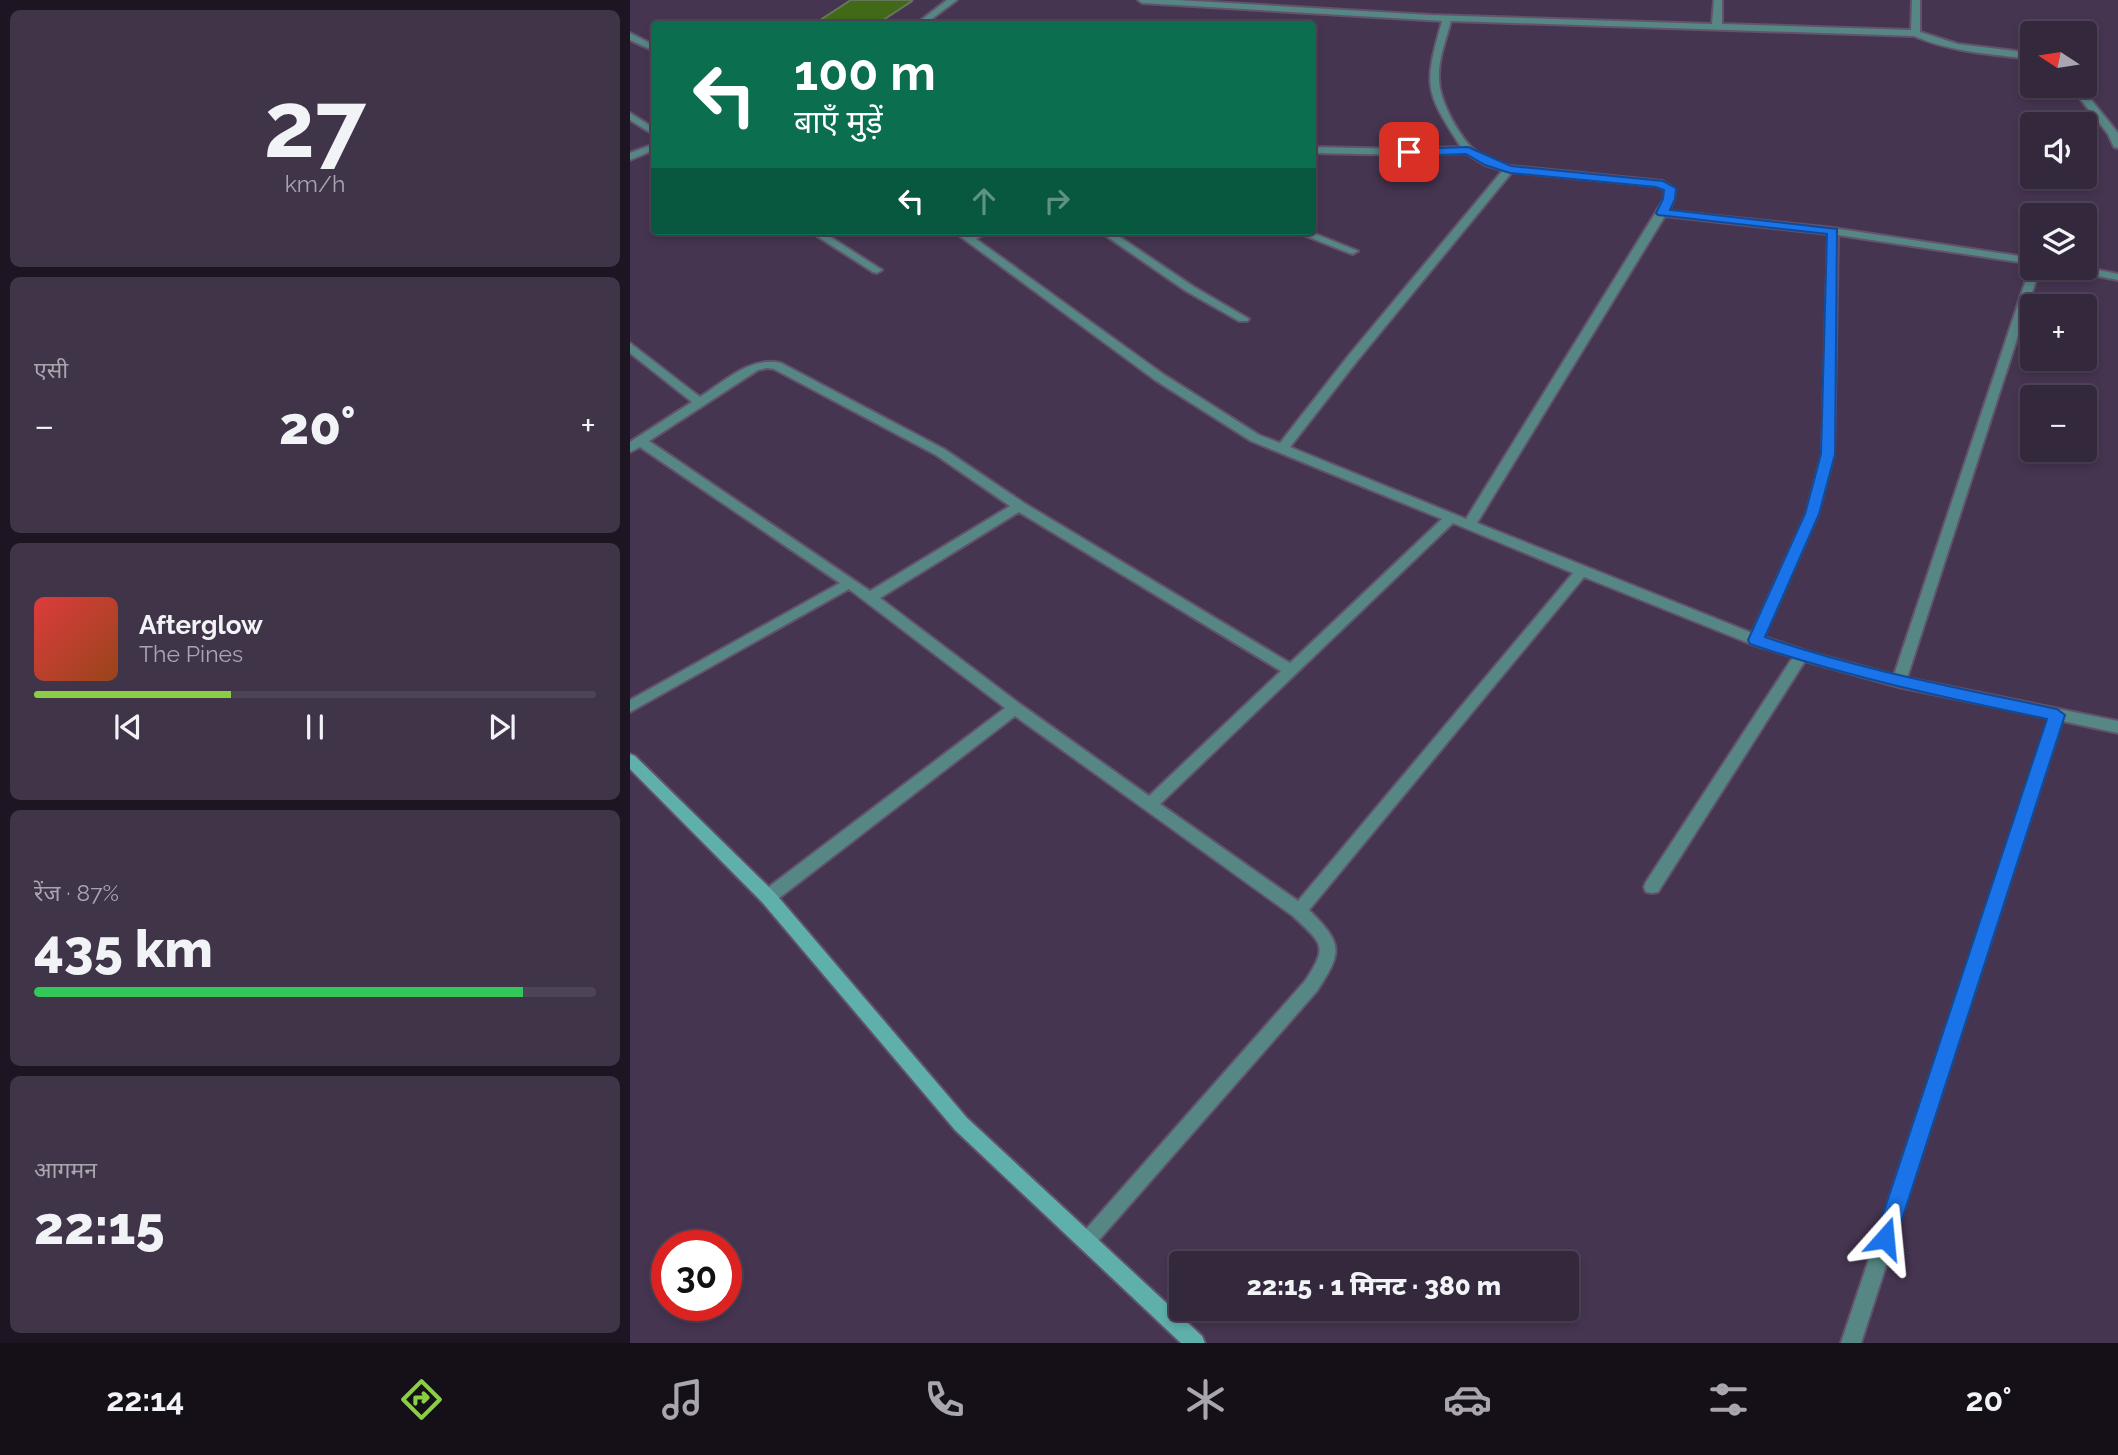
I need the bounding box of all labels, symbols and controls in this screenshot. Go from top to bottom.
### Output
north arrow [2020,21,2096,98]
map controls [2020,21,2097,462]
text: 100 m [794,44,936,101]
icon: left [679,49,770,140]
text: 27 [264,71,366,178]
text: बाएँ मुड़ें [794,103,883,140]
button: sound [2020,112,2097,189]
pin [1379,122,1439,182]
icon: arrive [1390,133,1428,171]
text: km/h [285,170,345,197]
icon: left [892,182,930,220]
icon: ahead [965,182,1003,220]
icon: right [1038,182,1076,220]
button: layers [2020,203,2097,280]
button: + [2020,294,2097,371]
text: एसी [34,356,68,383]
button: − [2020,385,2097,462]
text: 20° [279,395,356,456]
text: − [34,403,54,448]
text: + [580,403,596,448]
text: Afterglow [139,610,263,640]
text: The Pines [139,640,243,667]
icon: previous [109,708,147,746]
icon: pause [296,708,334,746]
icon: next [483,708,521,746]
text: रेंज · 87% [34,879,119,906]
text: 435 km [34,918,213,979]
text: आगमन [34,1156,97,1183]
text: 22:15 [34,1195,165,1256]
position arrow [1848,1201,1922,1275]
speed limit sign: 30 [651,1230,742,1321]
text: 22:15 · 1 मिनट · 380 m [1247,1271,1501,1301]
icon: directions [397,1375,446,1424]
icon: music [658,1375,707,1424]
icon: phone [920,1375,969,1424]
icon: climate [1181,1375,1230,1424]
icon: car [1443,1375,1492,1424]
icon: filters [1704,1375,1753,1424]
text: 22:14 [106,1381,184,1418]
text: 20° [1965,1381,2012,1418]

